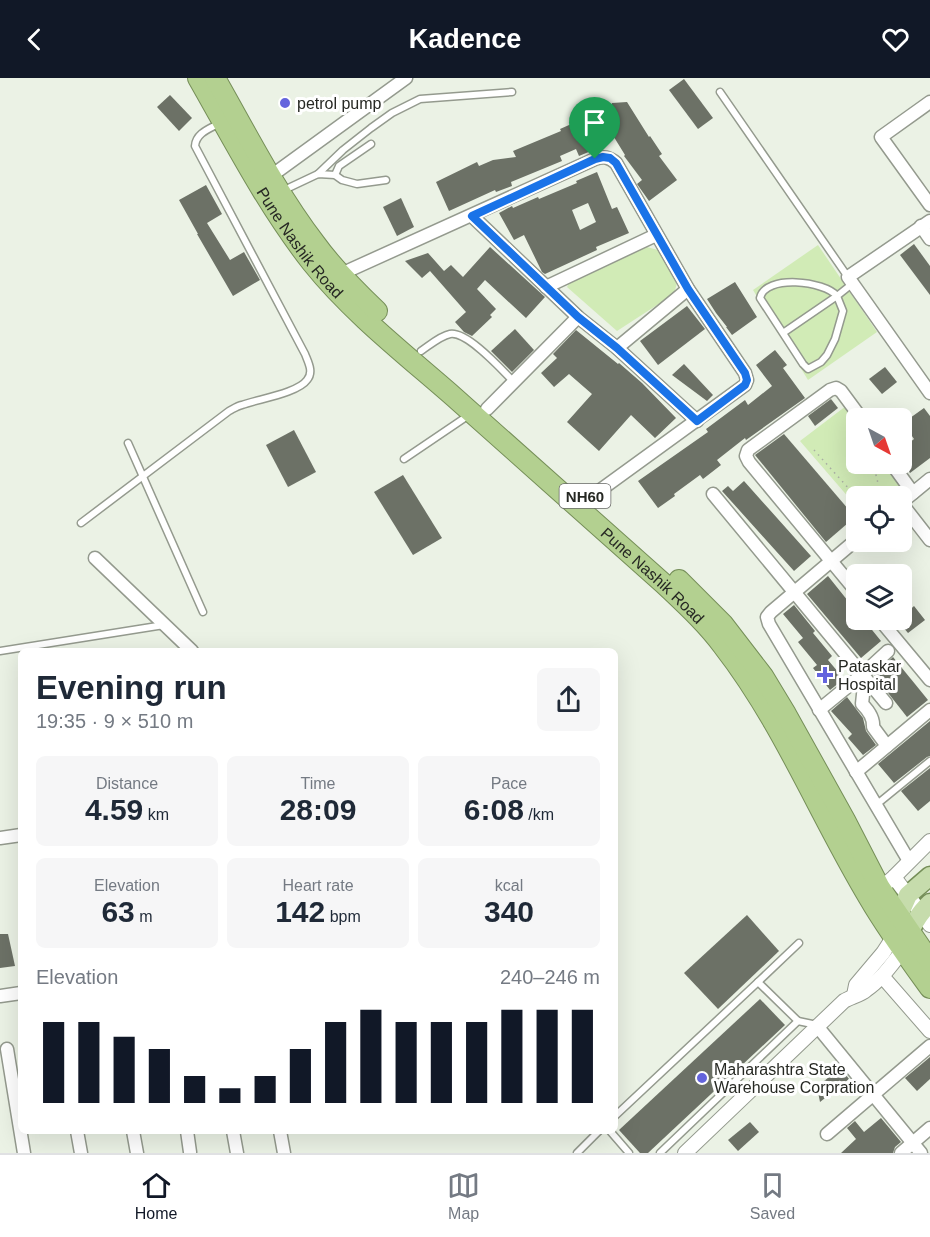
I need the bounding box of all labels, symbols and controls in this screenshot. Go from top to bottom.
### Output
icon: back [18,23,51,56]
icon: heart [879,23,912,56]
text: Kadence [409,24,521,54]
place label: petrol pump [297,95,382,112]
marker: petrol pump [278,96,292,110]
pin [569,97,620,159]
icon: arrive [578,106,611,139]
street label: Pune Nashik Road [254,184,347,301]
north arrow [846,408,912,474]
map controls [846,408,912,630]
road number: NH60 [560,484,610,508]
button: locate [846,486,912,552]
street label: Pune Nashik Road [598,524,708,627]
button: layers [846,564,912,630]
place label: Pataskar Hospital [838,658,902,693]
marker: Pataskar Hospital [816,666,834,684]
button: share [537,668,600,731]
text: Evening run [36,669,227,706]
text: 19:35 · 9 × 510 m [36,710,193,732]
text: Distance [96,775,158,792]
text: Time [301,775,335,792]
text: Pace [491,775,527,792]
text: 4.59 [85,793,143,826]
text: 28:09 [280,793,356,826]
text: 6:08 [464,793,524,826]
text: km [143,806,169,823]
text: /km [524,806,554,823]
text: Elevation [94,877,160,894]
text: Heart rate [282,877,354,894]
text: kcal [495,877,523,894]
text: 63 [101,895,135,928]
text: 142 [275,895,325,928]
text: 340 [484,895,534,928]
text: m [135,908,153,925]
text: bpm [325,908,361,925]
text: Elevation [36,966,118,988]
text: 240–246 m [500,966,600,988]
place label: Maharashtra State Warehouse Corpration [714,1061,874,1096]
marker: Maharashtra State Warehouse Corpration [695,1071,709,1085]
tab: Home [135,1169,178,1223]
tab: Map [447,1169,480,1223]
tab: Saved [750,1169,795,1223]

